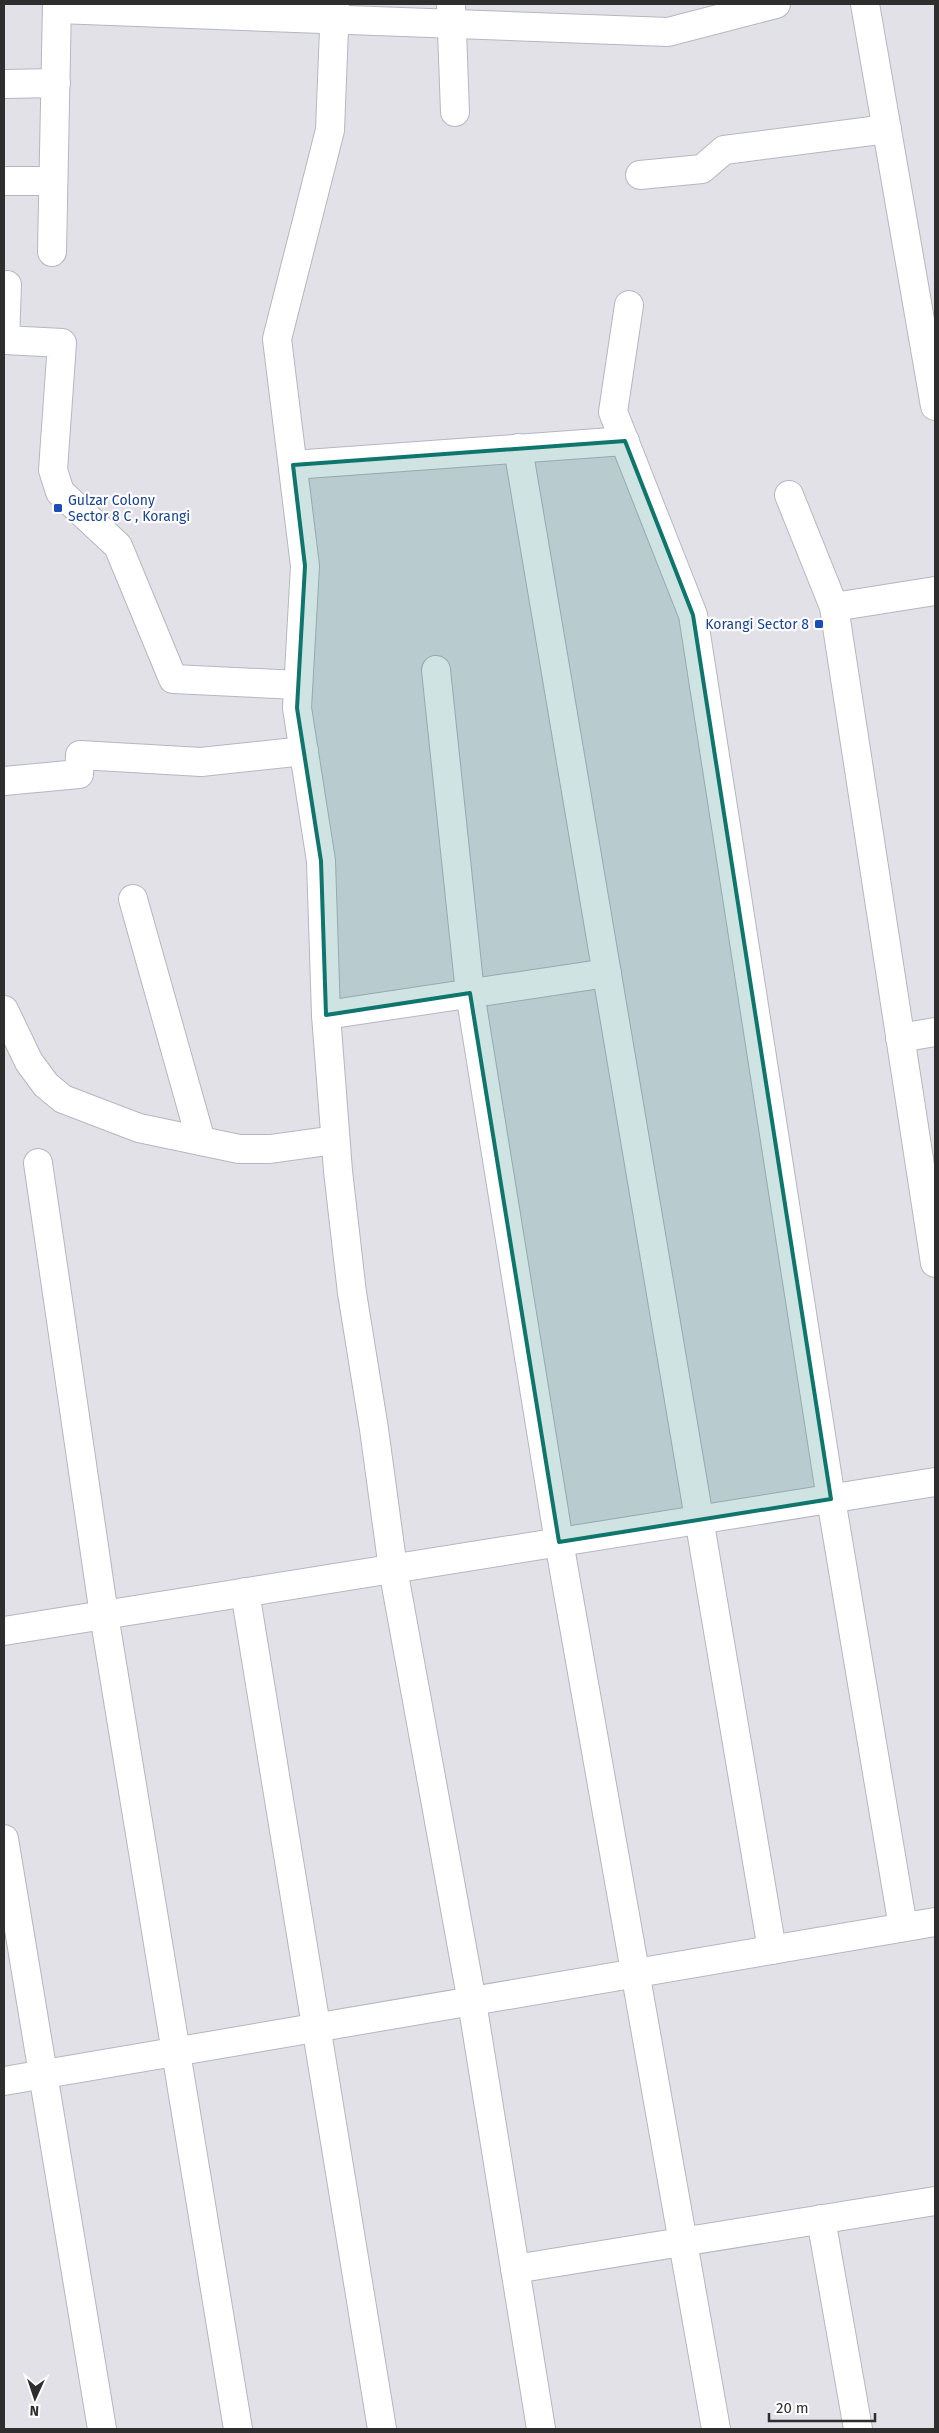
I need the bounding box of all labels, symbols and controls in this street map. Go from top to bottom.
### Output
place label: Gulzar Colony Sector 8 C , Korangi [68,492,190,525]
marker: Gulzar Colony Sector 8 C , Korangi [52,502,64,514]
place label: Korangi Sector 8 [705,616,809,633]
marker: Korangi Sector 8 [813,618,825,630]
north arrow [10,2373,60,2423]
scale bar [769,2390,875,2422]
text: 20 m [776,2399,809,2417]
text: N [29,2402,39,2419]

